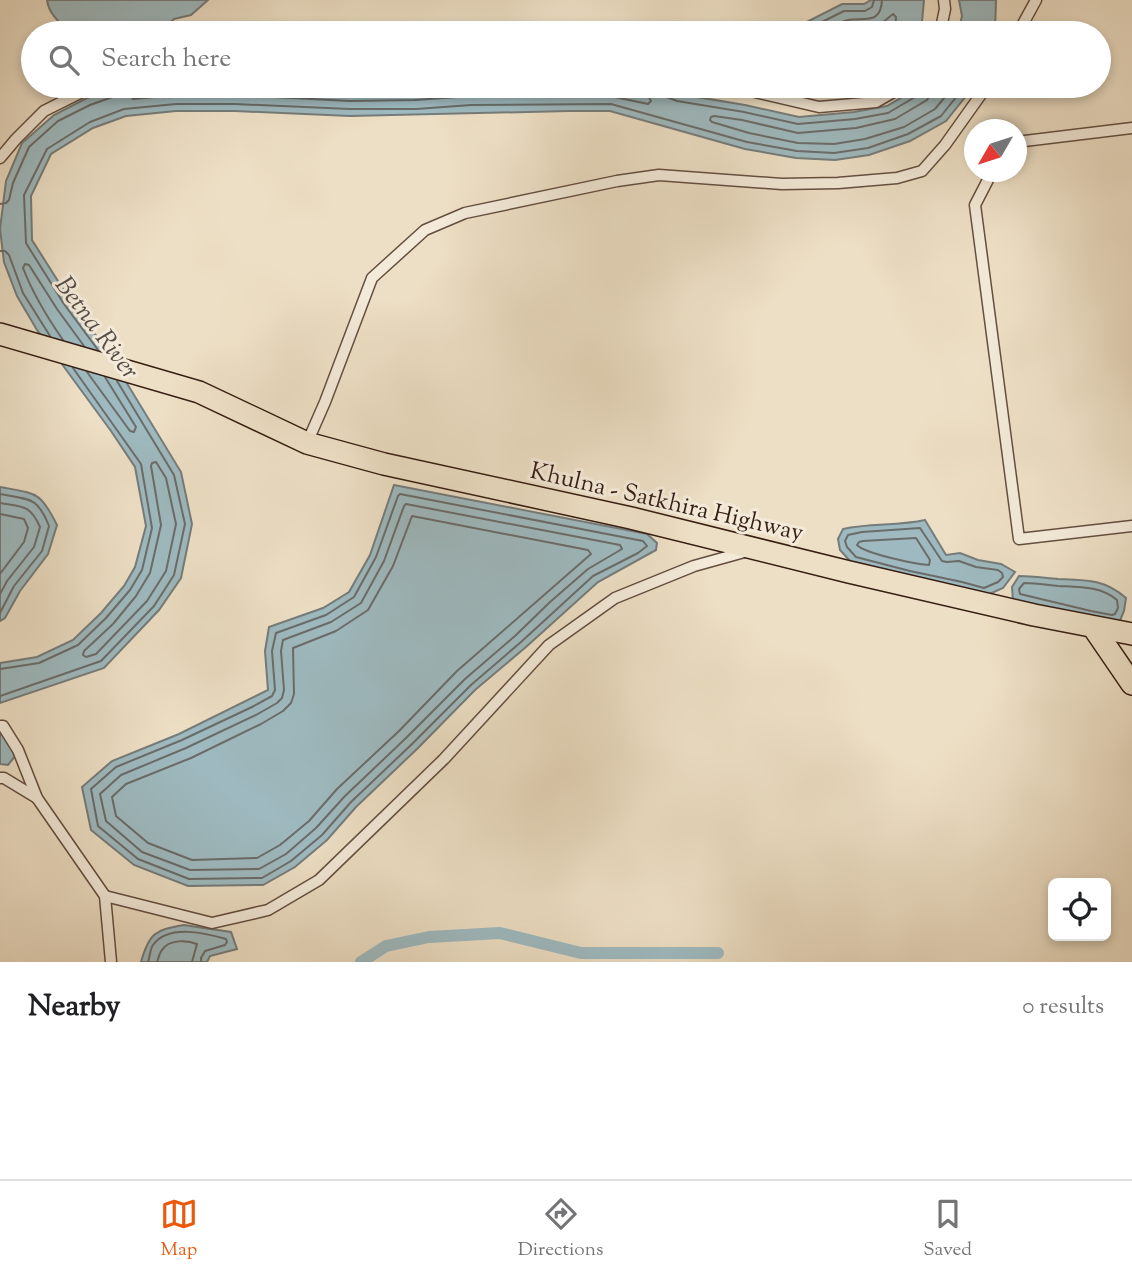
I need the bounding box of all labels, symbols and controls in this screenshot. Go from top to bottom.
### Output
search box [21,21,1111,98]
icon: search [45,41,83,79]
text: Search here [101,41,231,78]
north arrow [964,119,1027,182]
water label: Betna River [45,269,147,388]
street label: Khulna - Satkhira Highway [526,455,807,551]
map controls [1048,878,1111,941]
button: locate [1048,878,1111,941]
text: Nearby [28,986,120,1029]
text: 0 results [1022,991,1104,1024]
tab: Map [160,1195,198,1264]
tab: Directions [518,1195,603,1264]
tab: Saved [923,1195,972,1264]

